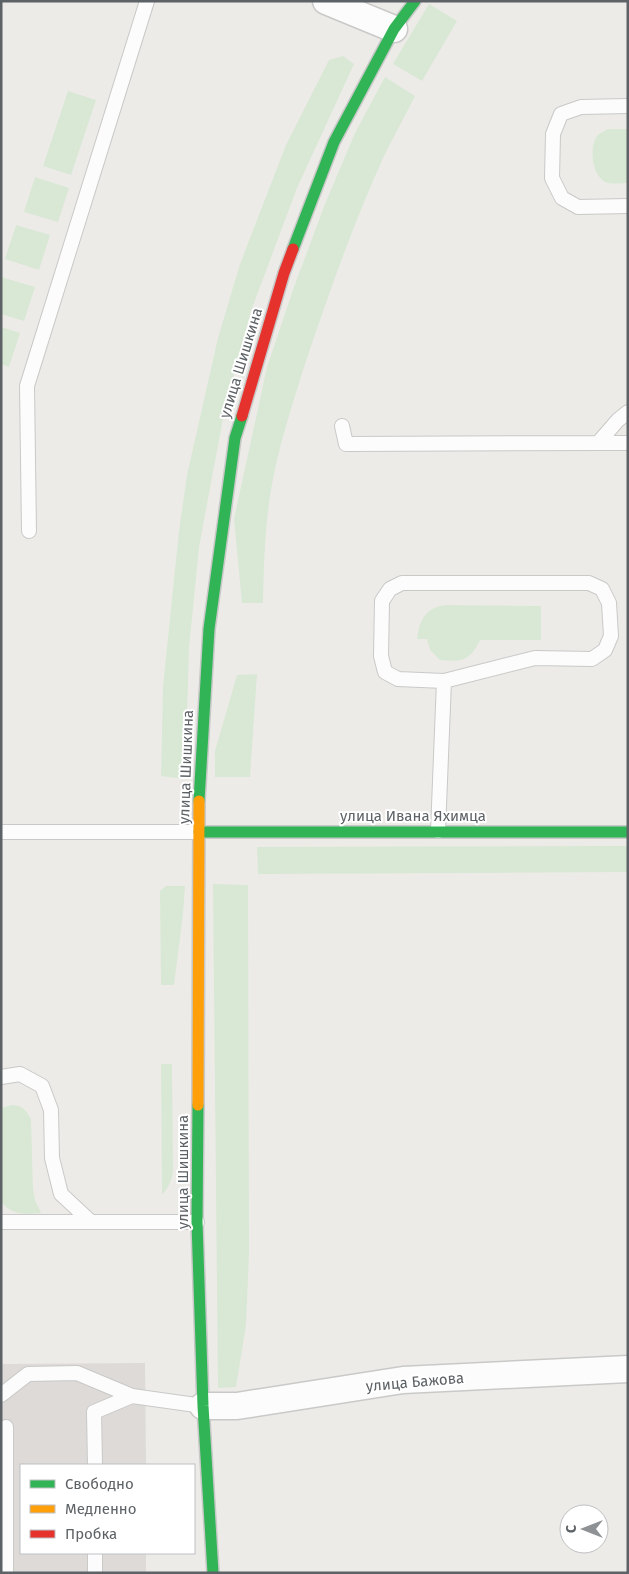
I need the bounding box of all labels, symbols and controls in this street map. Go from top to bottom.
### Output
street label: улица Шишкина [216,306,266,420]
street label: улица Шишкина [175,710,197,824]
street label: улица Ивана Яхимца [340,807,486,825]
street label: улица Шишкина [174,1115,192,1229]
street label: улица Бажова [365,1369,465,1395]
legend [20,1464,195,1554]
text: Свободно [65,1475,134,1493]
text: Медленно [65,1500,137,1518]
north arrow [559,1504,609,1554]
text: Пробка [65,1525,117,1543]
text: С [563,1525,580,1533]

